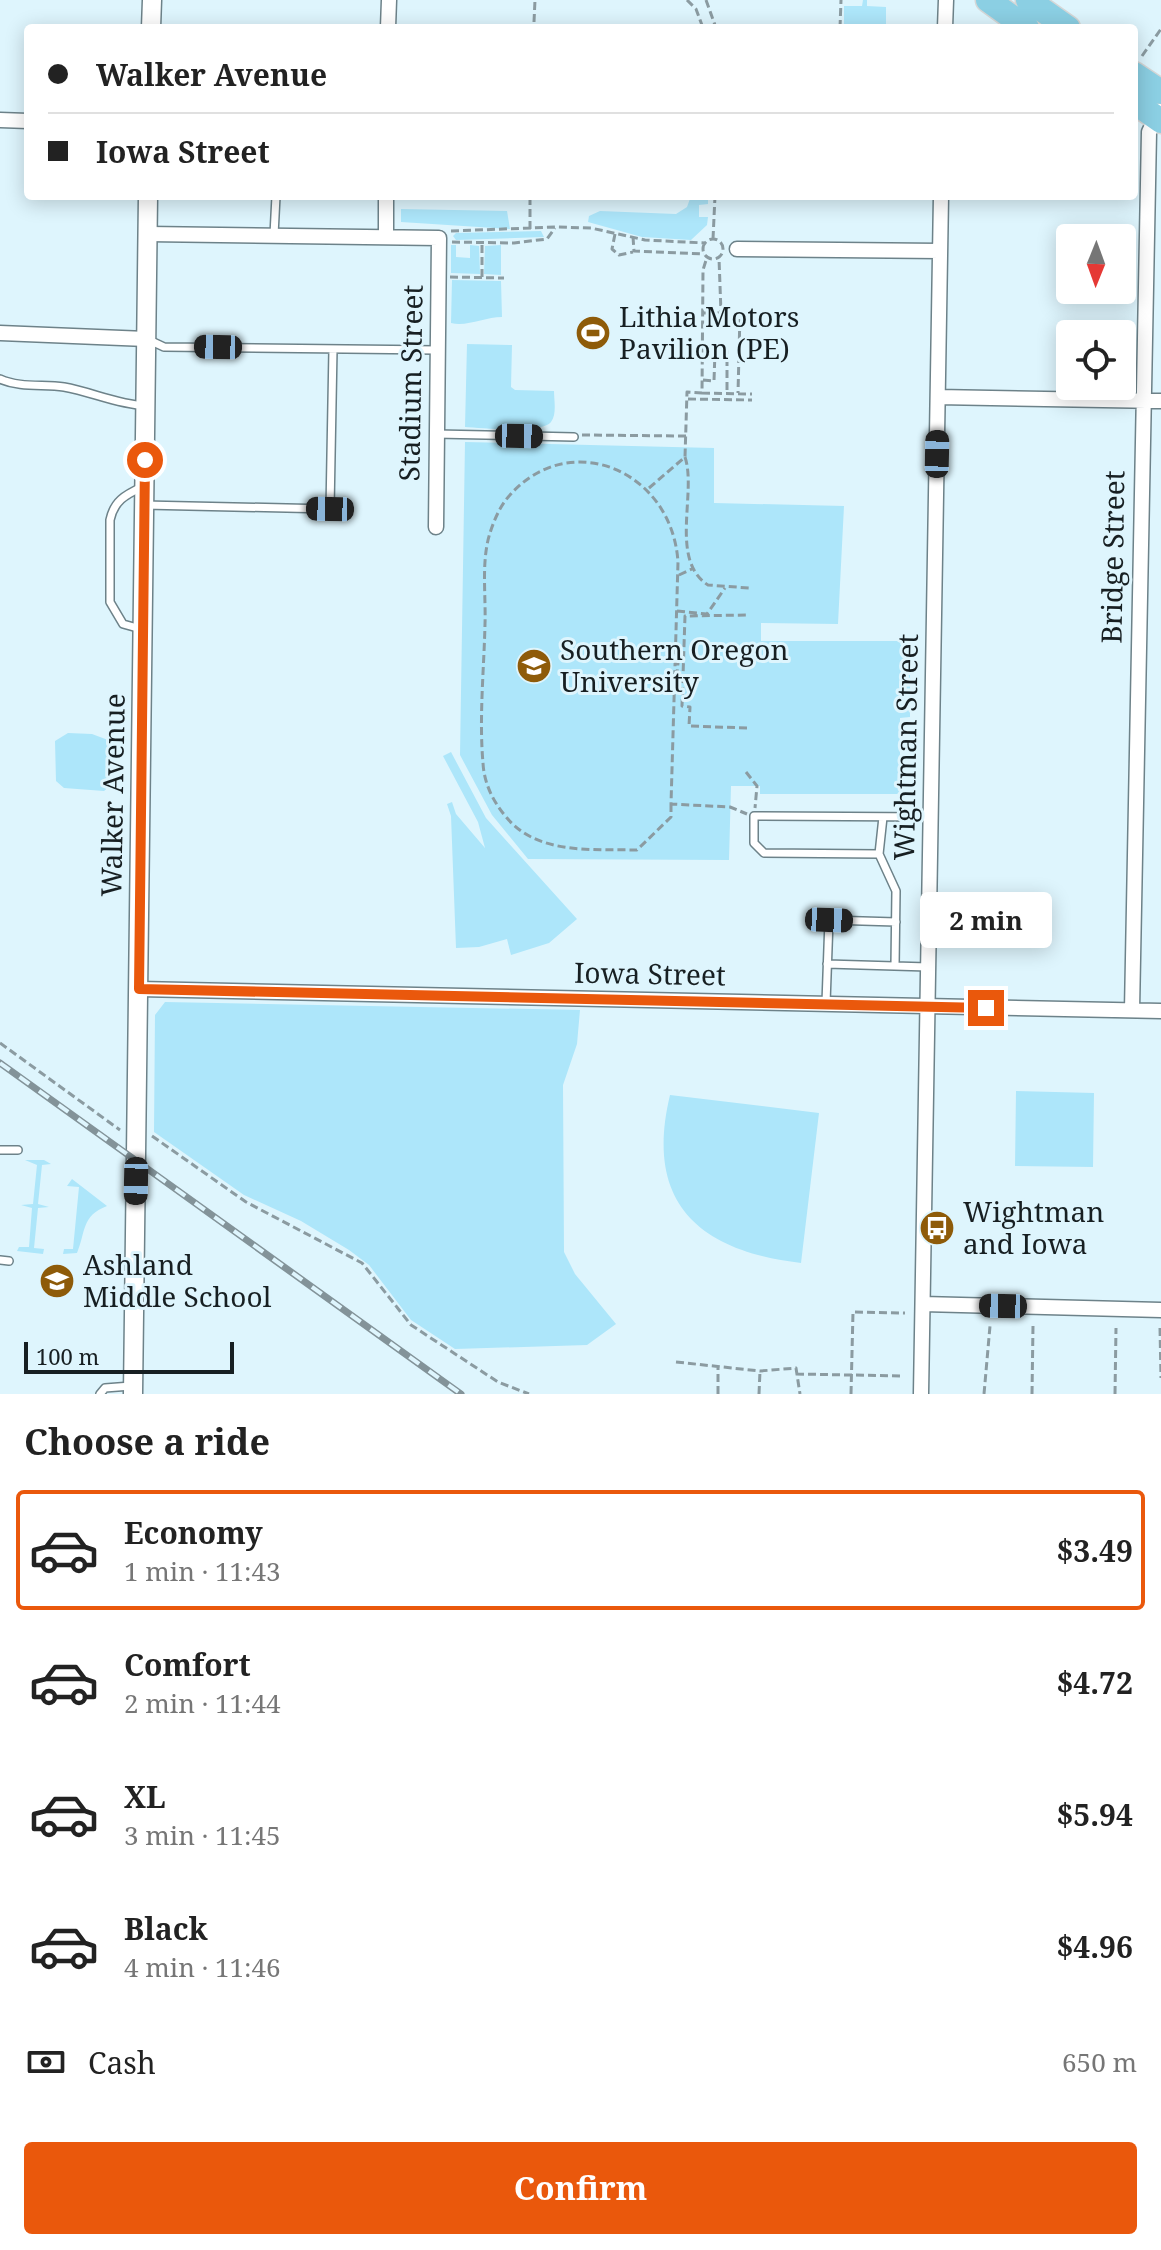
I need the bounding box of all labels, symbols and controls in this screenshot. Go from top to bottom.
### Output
text: Walker Avenue [96,54,327,95]
text: Iowa Street [96,131,270,172]
north arrow [1056,224,1136,304]
map controls [1056,224,1136,400]
street label: Stadium Street [389,284,431,482]
place label: Lithia Motors Pavilion (PE) [619,297,799,367]
sports icon: Lithia Motors Pavilion (PE) [574,314,612,352]
button: locate [1056,320,1136,400]
car [194,335,242,359]
car [495,424,543,448]
car [925,430,949,478]
route start [127,442,163,478]
street label: Bridge Street [1091,470,1133,644]
car [306,497,354,521]
place label: Southern Oregon University [560,630,789,700]
street label: Wightman Street [884,633,926,861]
school or university icon: Southern Oregon University [515,647,553,685]
street label: Walker Avenue [91,693,133,897]
callout: 2 min [920,892,1052,948]
text: 2 min [949,902,1023,938]
car [805,907,853,933]
street label: Iowa Street [574,953,726,993]
route end [968,990,1004,1026]
car [124,1157,148,1205]
place label: Wightman and Iowa [963,1192,1104,1262]
bus stop icon: Wightman and Iowa [918,1209,956,1247]
place label: Ashland Middle School [83,1245,272,1315]
school or university icon: Ashland Middle School [38,1262,76,1300]
car [979,1294,1027,1318]
scale bar [24,1338,234,1374]
text: 100 m [36,1341,99,1371]
text: Choose a ride [24,1417,270,1466]
text: Economy [124,1512,263,1553]
icon: car [28,1514,100,1586]
text: $3.49 [1056,1530,1133,1571]
text: 1 min · 11:43 [124,1553,281,1589]
text: Comfort [124,1644,251,1685]
icon: car [28,1646,100,1718]
text: $4.72 [1056,1662,1133,1703]
text: 2 min · 11:44 [124,1685,281,1721]
text: XL [124,1776,166,1817]
icon: car [28,1778,100,1850]
text: $5.94 [1056,1794,1133,1835]
text: 3 min · 11:45 [124,1817,281,1853]
text: Black [124,1908,208,1949]
icon: car [28,1910,100,1982]
text: $4.96 [1056,1926,1133,1967]
text: 4 min · 11:46 [124,1949,281,1985]
icon: cash [24,2040,68,2084]
text: Cash [88,2042,156,2083]
text: 650 m [1062,2044,1137,2080]
button: Confirm [24,2142,1137,2234]

